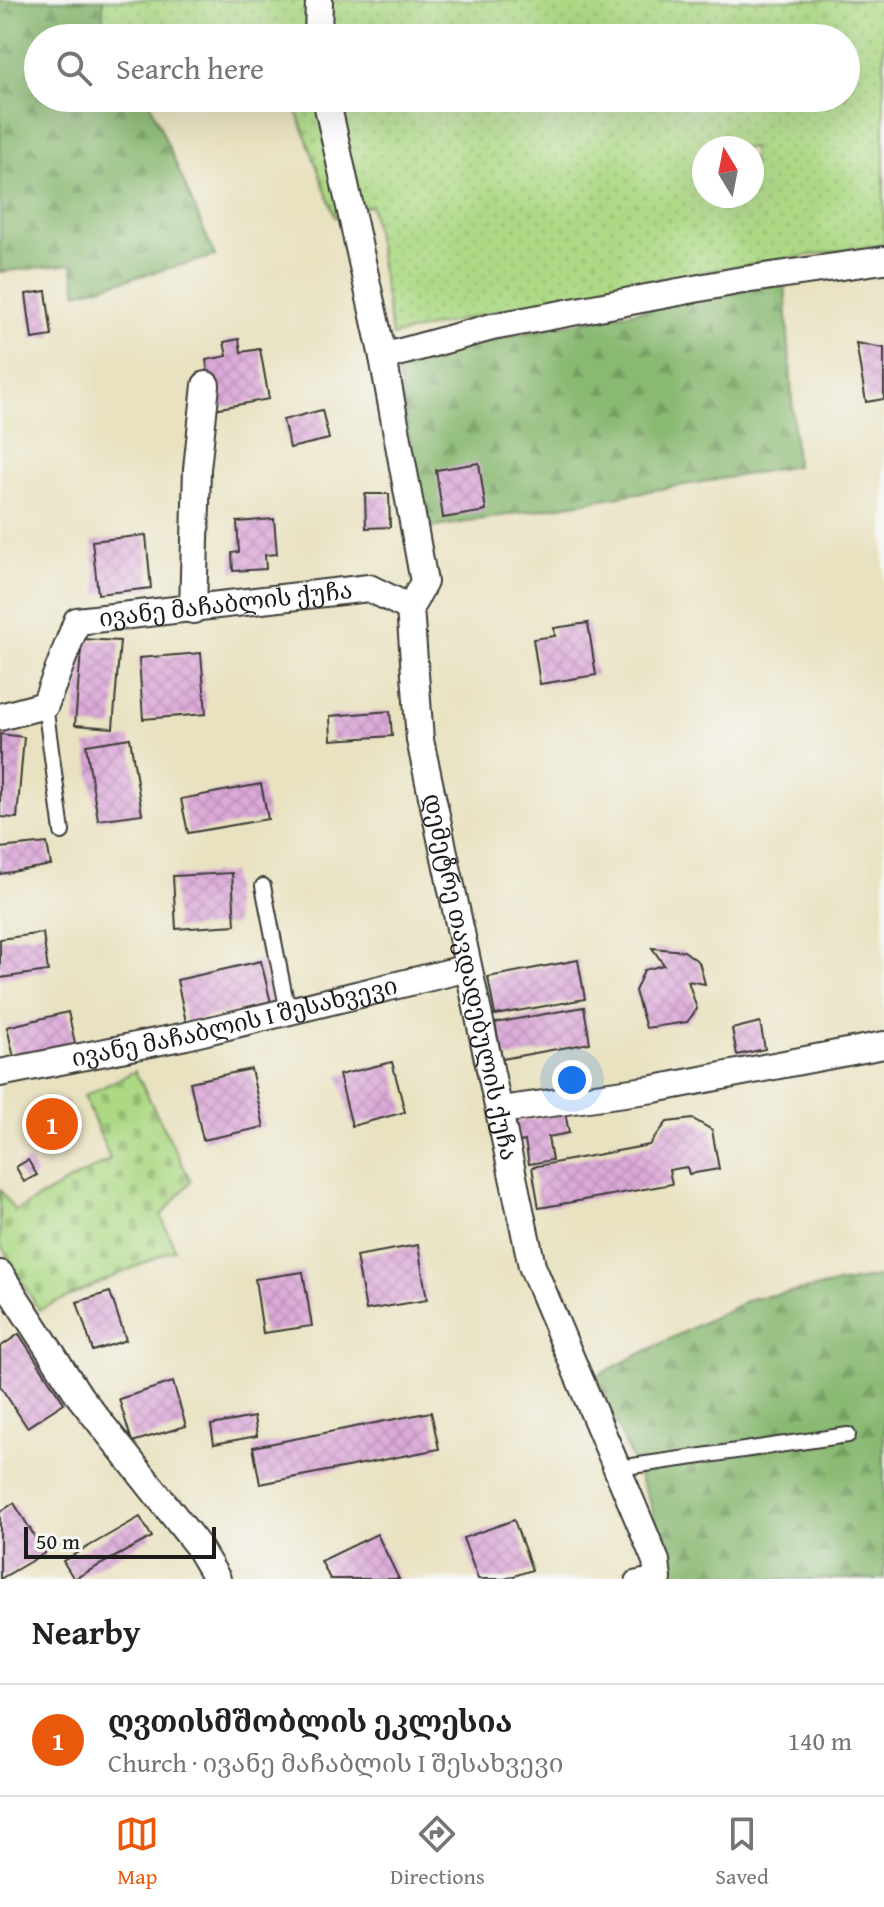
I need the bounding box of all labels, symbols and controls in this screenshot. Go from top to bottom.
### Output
search box [24,24,860,112]
icon: search [52,46,96,90]
text: Search here [116,46,264,90]
north arrow [692,136,764,208]
street label: ივანე მაჩაბლის ქუჩა [97,572,354,635]
street label: დემეტრე თავდადებულის ქუჩა [415,790,527,1163]
street label: ივანე მაჩაბლის I შესახვევი [68,968,401,1075]
your location [552,1060,592,1100]
pin: 1 [26,1094,78,1154]
scale bar [24,1523,216,1559]
text: 50 m [36,1525,80,1557]
text: Nearby [32,1607,141,1656]
text: ღვთისმშობლის ეკლესია [108,1699,512,1743]
text: 1 [51,1721,65,1760]
text: 140 m [787,1721,852,1760]
text: Church · ივანე მაჩაბლის I შესახვევი [108,1743,563,1782]
tab: Map [115,1812,159,1892]
tab: Directions [390,1812,485,1892]
tab: Saved [715,1812,769,1892]

